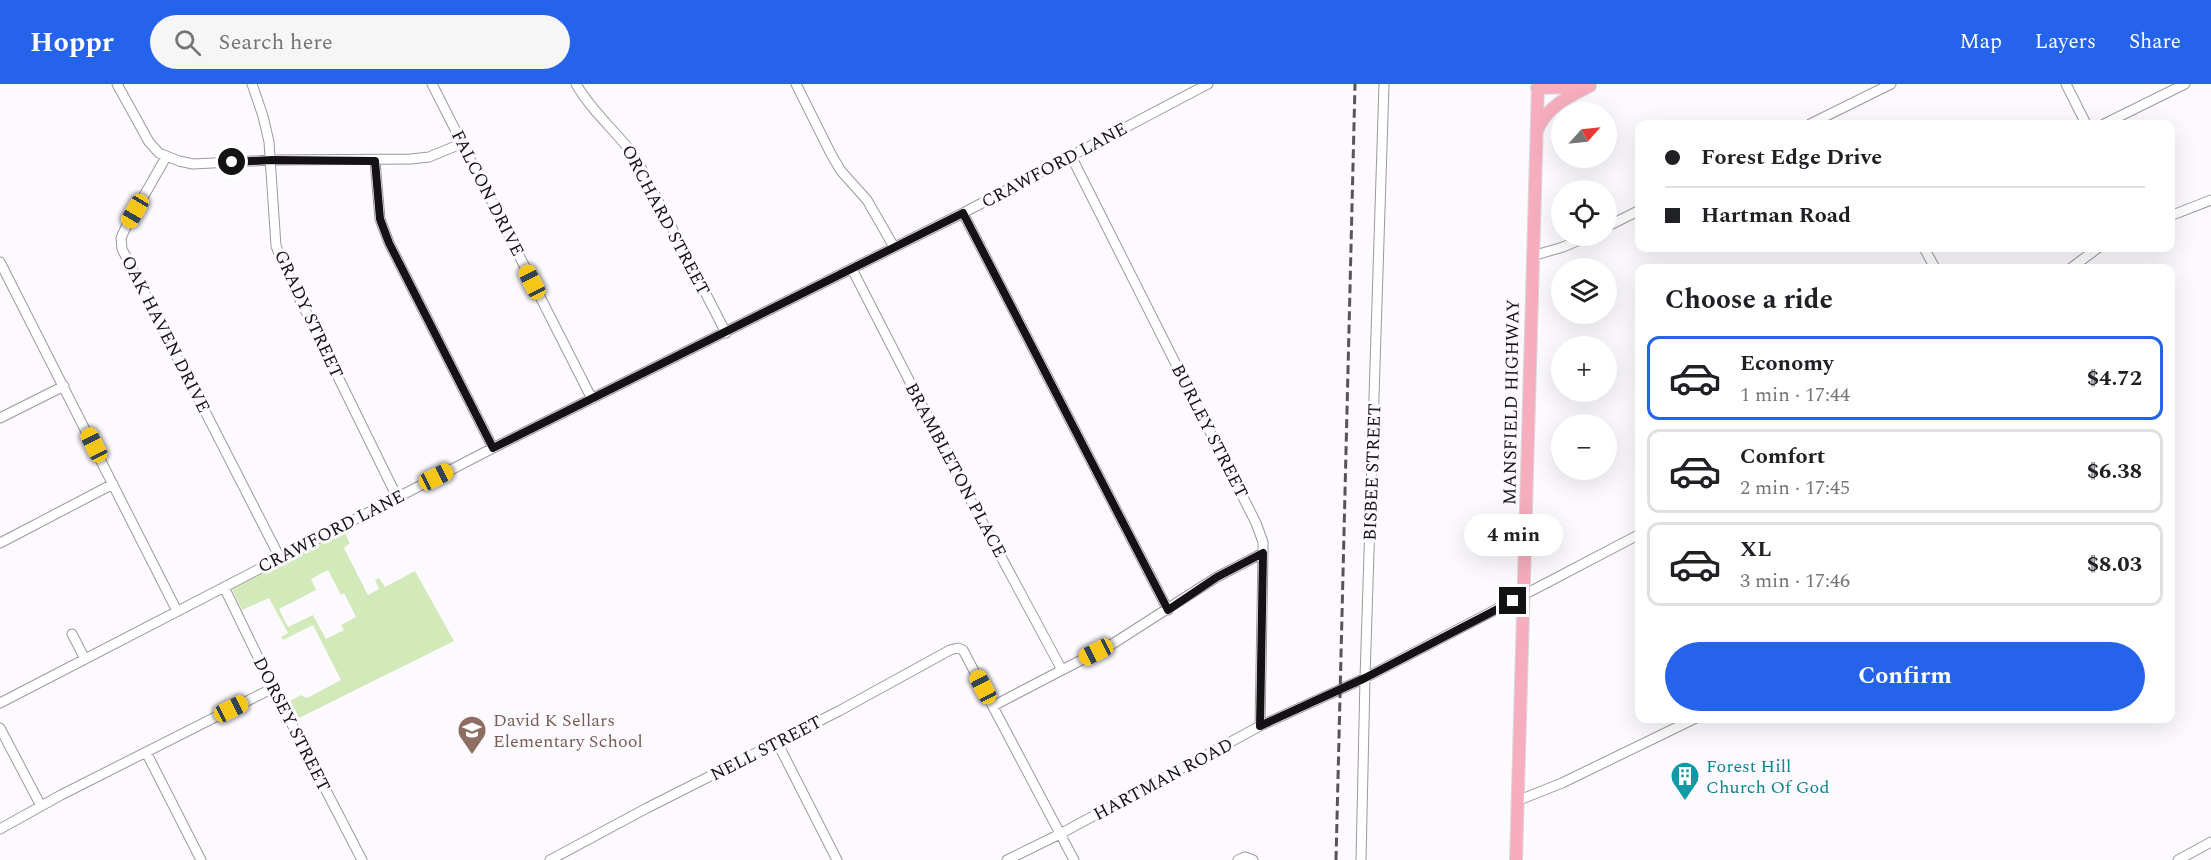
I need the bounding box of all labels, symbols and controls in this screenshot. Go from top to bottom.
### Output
search box [150,15,570,69]
text: Hoppr [30,21,114,64]
icon: search [171,26,204,59]
text: Search here [219,26,333,59]
text: Map [1960,26,2002,58]
text: Layers [2035,26,2096,58]
text: Share [2129,26,2181,58]
north arrow [1551,102,1617,168]
map controls [1551,102,1617,480]
street label: CRAWFORD LANE [976,116,1132,215]
street label: FALCON DRIVE [444,125,531,261]
street label: ORCHARD STREET [614,140,717,300]
text: Forest Edge Drive [1701,141,1882,174]
route start [218,148,245,175]
button: locate [1551,180,1617,246]
car [118,191,152,231]
text: Hartman Road [1701,199,1851,232]
street label: GRADY STREET [267,245,350,383]
street label: OAK HAVEN DRIVE [114,251,217,418]
button: layers [1551,258,1617,324]
car [516,262,548,302]
text: Choose a ride [1665,279,1833,321]
street label: MANSFIELD HIGHWAY [1496,299,1527,505]
button: + [1551,336,1617,402]
text: Economy [1740,347,1833,380]
icon: car [1668,351,1722,405]
street label: BURLEY STREET [1164,359,1255,503]
text: $4.72 [2087,362,2142,395]
street label: BRAMBLETON PLACE [898,378,1013,563]
text: 1 min · 17:44 [1740,380,1850,410]
street label: BISBEE STREET [1357,403,1388,541]
button: − [1551,414,1617,480]
car [78,425,110,465]
text: Comfort [1740,440,1825,473]
icon: car [1668,444,1722,498]
text: $6.38 [2087,455,2142,488]
car [416,461,456,493]
text: 2 min · 17:45 [1740,473,1850,503]
street label: CRAWFORD LANE [253,483,409,580]
callout: 4 min [1464,514,1562,556]
text: 4 min [1487,520,1540,550]
text: XL [1740,533,1771,566]
icon: car [1668,537,1722,591]
text: $8.03 [2087,548,2142,581]
text: 3 min · 17:46 [1740,566,1850,596]
route end [1499,587,1526,614]
car [1076,636,1116,668]
button: Confirm [1665,642,2145,711]
street label: DORSEY STREET [246,652,337,796]
car [967,667,999,707]
car [211,693,251,725]
place label: David K Sellars Elementary School [493,707,643,755]
street label: NELL STREET [706,709,827,788]
school or university icon: David K Sellars Elementary School [456,714,488,756]
street label: HARTMAN ROAD [1089,731,1238,828]
place label: Forest Hill Church Of God [1706,753,1829,801]
building icon: Forest Hill Church Of God [1669,760,1701,802]

